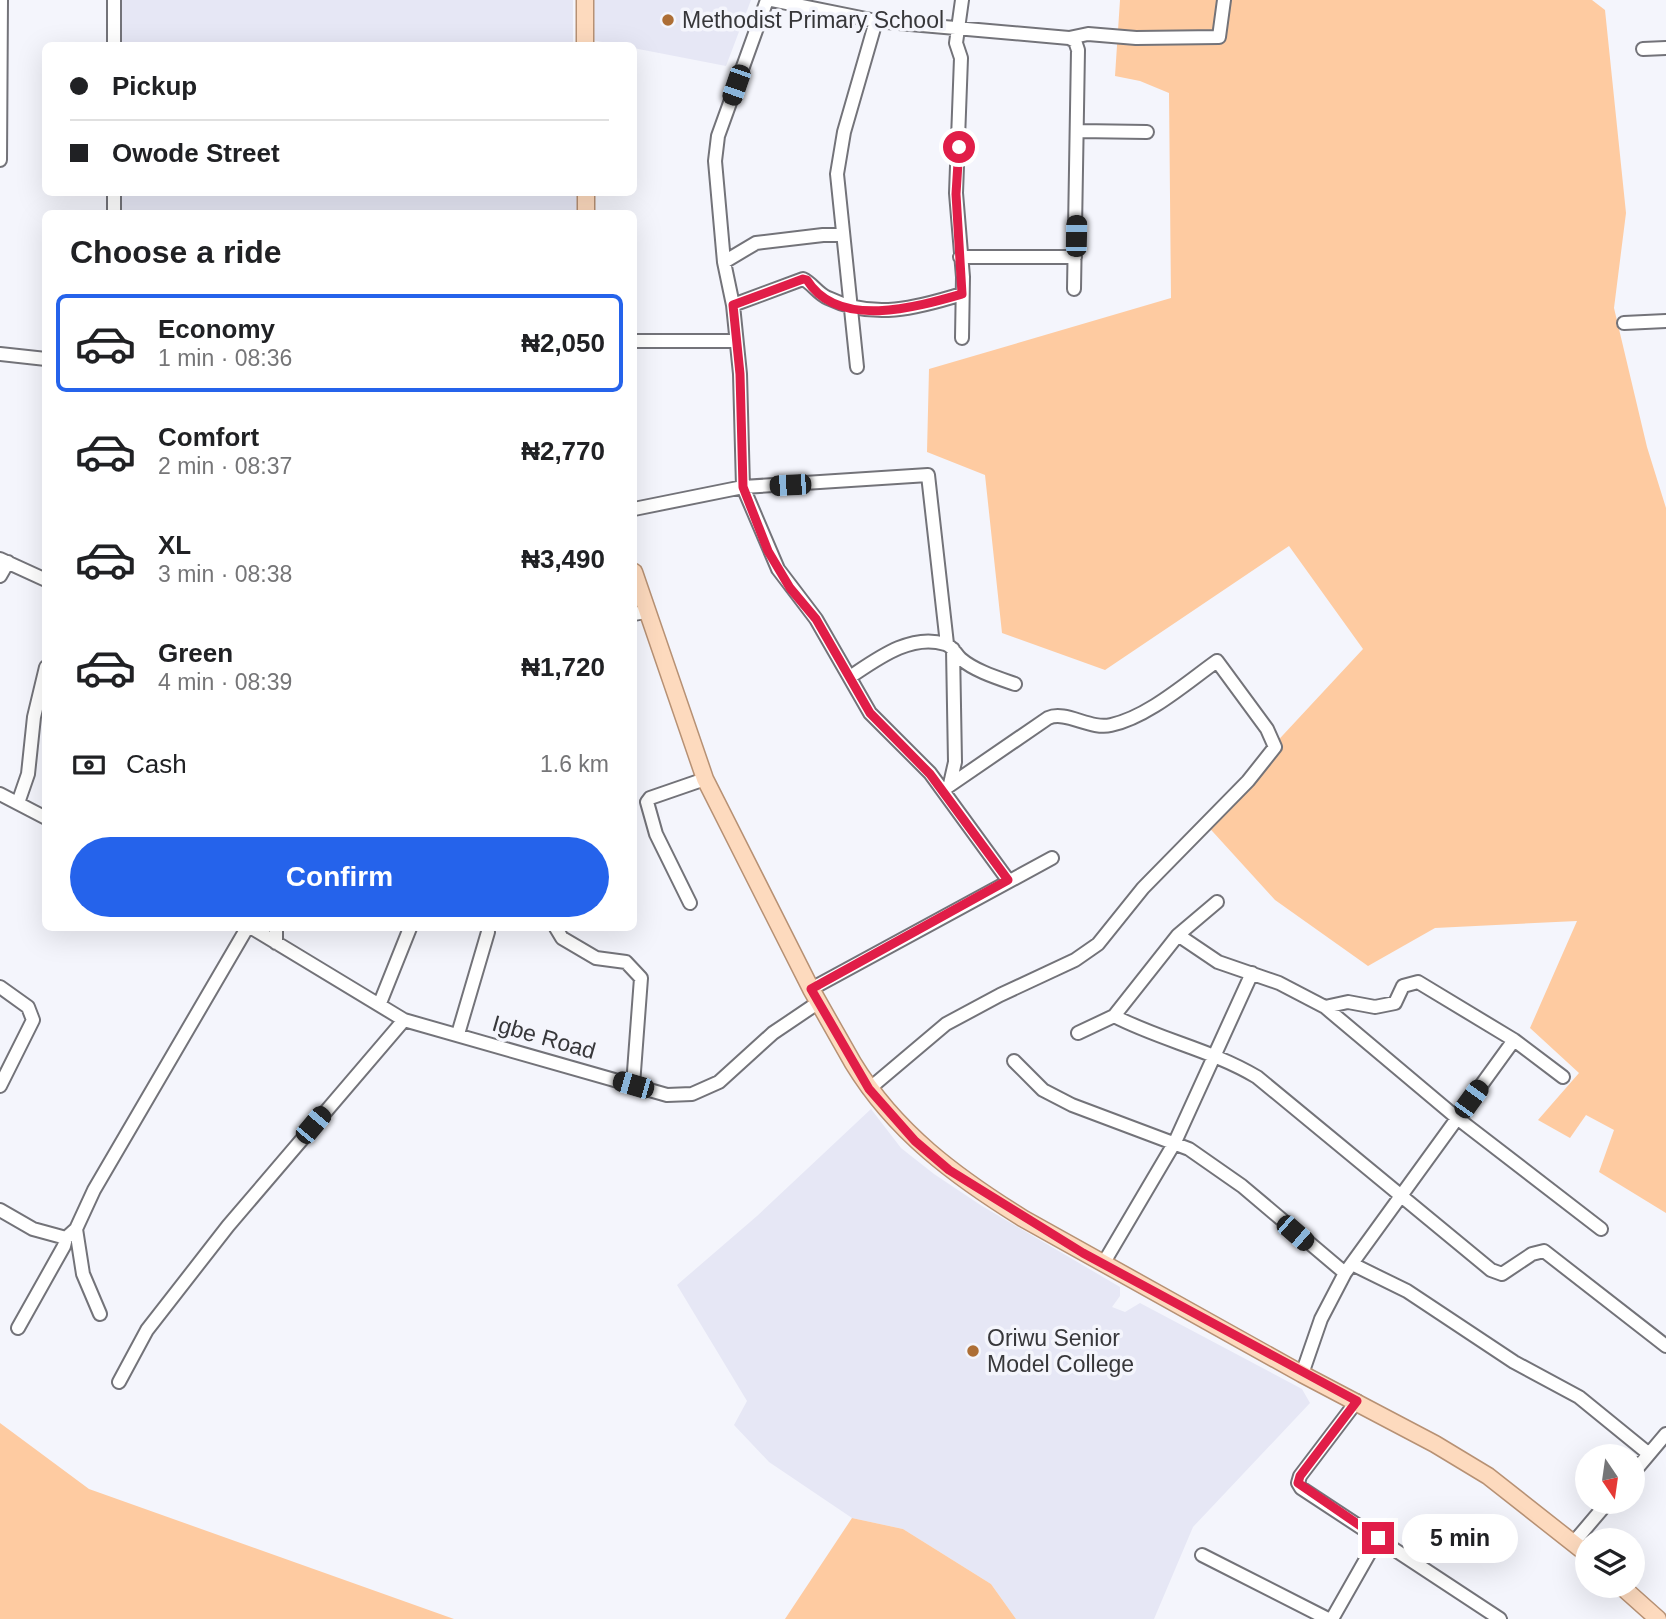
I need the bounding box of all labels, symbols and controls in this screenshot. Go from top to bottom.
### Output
place label: Methodist Primary School [682,7,944,33]
marker: Methodist Primary School [660,12,676,28]
car [720,62,753,108]
text: Pickup [112,71,197,101]
route start [943,131,975,163]
text: Owode Street [112,138,280,168]
car [1066,215,1087,257]
text: Choose a ride [70,234,282,270]
icon: car [74,312,137,375]
text: Economy [158,314,275,344]
text: ₦2,050 [521,328,605,358]
text: 1 min · 08:36 [158,345,292,371]
icon: car [74,420,137,483]
text: Comfort [158,422,259,452]
text: ₦2,770 [521,436,605,466]
text: 2 min · 08:37 [158,453,292,479]
car [769,473,812,497]
icon: car [74,528,137,591]
text: XL [158,530,191,560]
text: ₦3,490 [521,544,605,574]
text: 3 min · 08:38 [158,561,292,587]
icon: car [74,636,137,699]
text: Green [158,638,233,668]
text: ₦1,720 [521,652,605,682]
text: 4 min · 08:39 [158,669,292,695]
icon: cash [70,746,108,784]
text: Cash [126,749,187,779]
text: 1.6 km [540,751,609,777]
button: Confirm [70,837,609,917]
street label: Igbe Road [489,1010,599,1064]
car [610,1069,657,1101]
car [1451,1076,1492,1122]
car [292,1102,335,1148]
car [1273,1211,1318,1255]
place label: Oriwu Senior Model College [987,1325,1134,1377]
marker: Oriwu Senior Model College [965,1343,981,1359]
north arrow [1575,1444,1645,1514]
map controls [1575,1444,1645,1598]
callout: 5 min [1402,1514,1518,1562]
route end [1362,1522,1394,1554]
text: 5 min [1430,1525,1490,1551]
button: layers [1575,1528,1645,1598]

